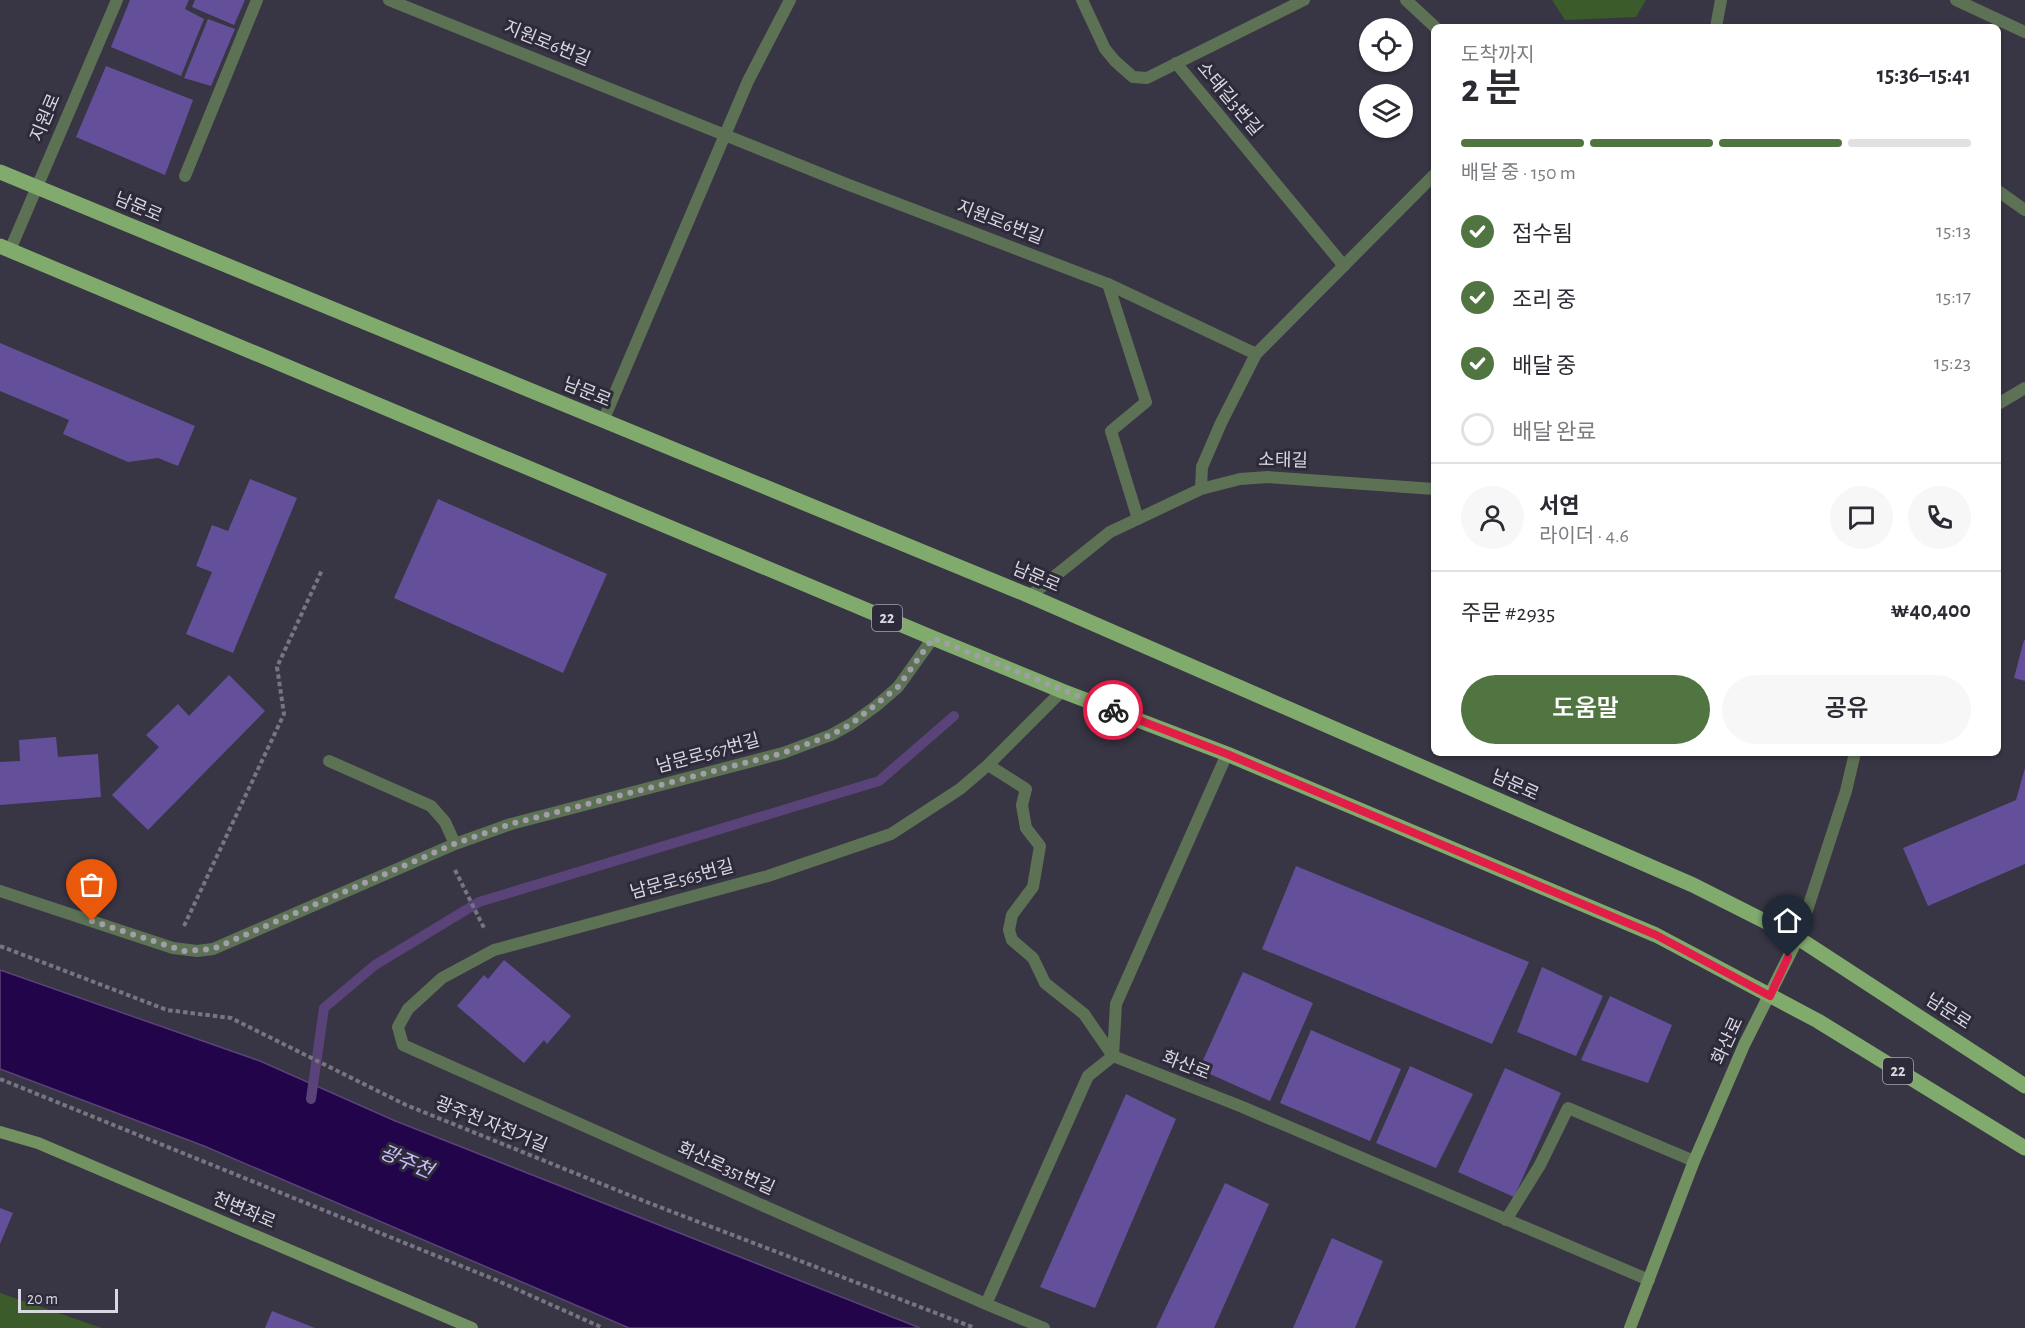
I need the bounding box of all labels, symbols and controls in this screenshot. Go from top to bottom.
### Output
street label: 지원로6번길 [501,17,593,69]
map controls [1359,18,1413,138]
button: locate [1359,18,1413,72]
text: 도착까지 [1461,45,1535,65]
street label: 소태길3번길 [1193,58,1266,139]
text: 15:36–15:41 [1877,64,1971,86]
text: 2 분 [1461,70,1521,109]
button: layers [1359,84,1413,138]
street label: 지원로 [26,91,64,144]
text: 배달 중 · 150 m [1461,163,1576,183]
street label: 남문로 [112,189,165,226]
street label: 지원로6번길 [954,196,1047,248]
icon: check [1461,215,1494,248]
text: 15:13 [1936,221,1971,241]
text: 접수됨 [1512,223,1573,245]
icon: check [1461,281,1494,314]
text: 15:17 [1936,287,1971,307]
text: 조리 중 [1512,289,1576,311]
icon: check [1461,347,1494,380]
text: 15:23 [1934,353,1971,373]
text: 배달 중 [1512,355,1576,377]
street label: 남문로 [561,374,614,411]
text: 배달 완료 [1512,421,1597,443]
street label: 소태길 [1258,451,1308,470]
button: person [1461,486,1524,549]
button: chat [1830,486,1893,549]
button: phone [1908,486,1971,549]
text: 서연 [1539,495,1579,517]
text: 라이더 · 4.6 [1539,526,1629,546]
street label: 남문로 [1010,559,1063,596]
text: ₩40,400 [1891,599,1971,621]
text: 주문 #2935 [1461,602,1555,624]
road number: 22 [872,605,902,631]
button: 도움말 [1461,675,1710,744]
button: 공유 [1722,675,1971,744]
courier [1083,680,1143,740]
icon: bike [1097,694,1130,727]
street label: 남문로567번길 [654,731,762,776]
street label: 남문로 [1489,767,1542,804]
street label: 남문로565번길 [628,857,736,902]
pin [66,859,117,921]
icon: bag [75,868,108,901]
pin [1762,895,1813,957]
icon: home [1771,904,1804,937]
street label: 남문로 [1922,990,1974,1033]
street label: 화산로 [1708,1014,1747,1067]
street label: 화산로 [1160,1048,1213,1083]
road number: 22 [1883,1058,1913,1084]
street label: 광주천 자전거길 [433,1093,550,1156]
street label: 화산로351번길 [675,1139,778,1198]
water label: 광주천 [377,1141,438,1183]
street label: 천변좌로 [210,1189,278,1232]
scale bar [18,1286,118,1314]
text: 20 m [27,1291,58,1307]

